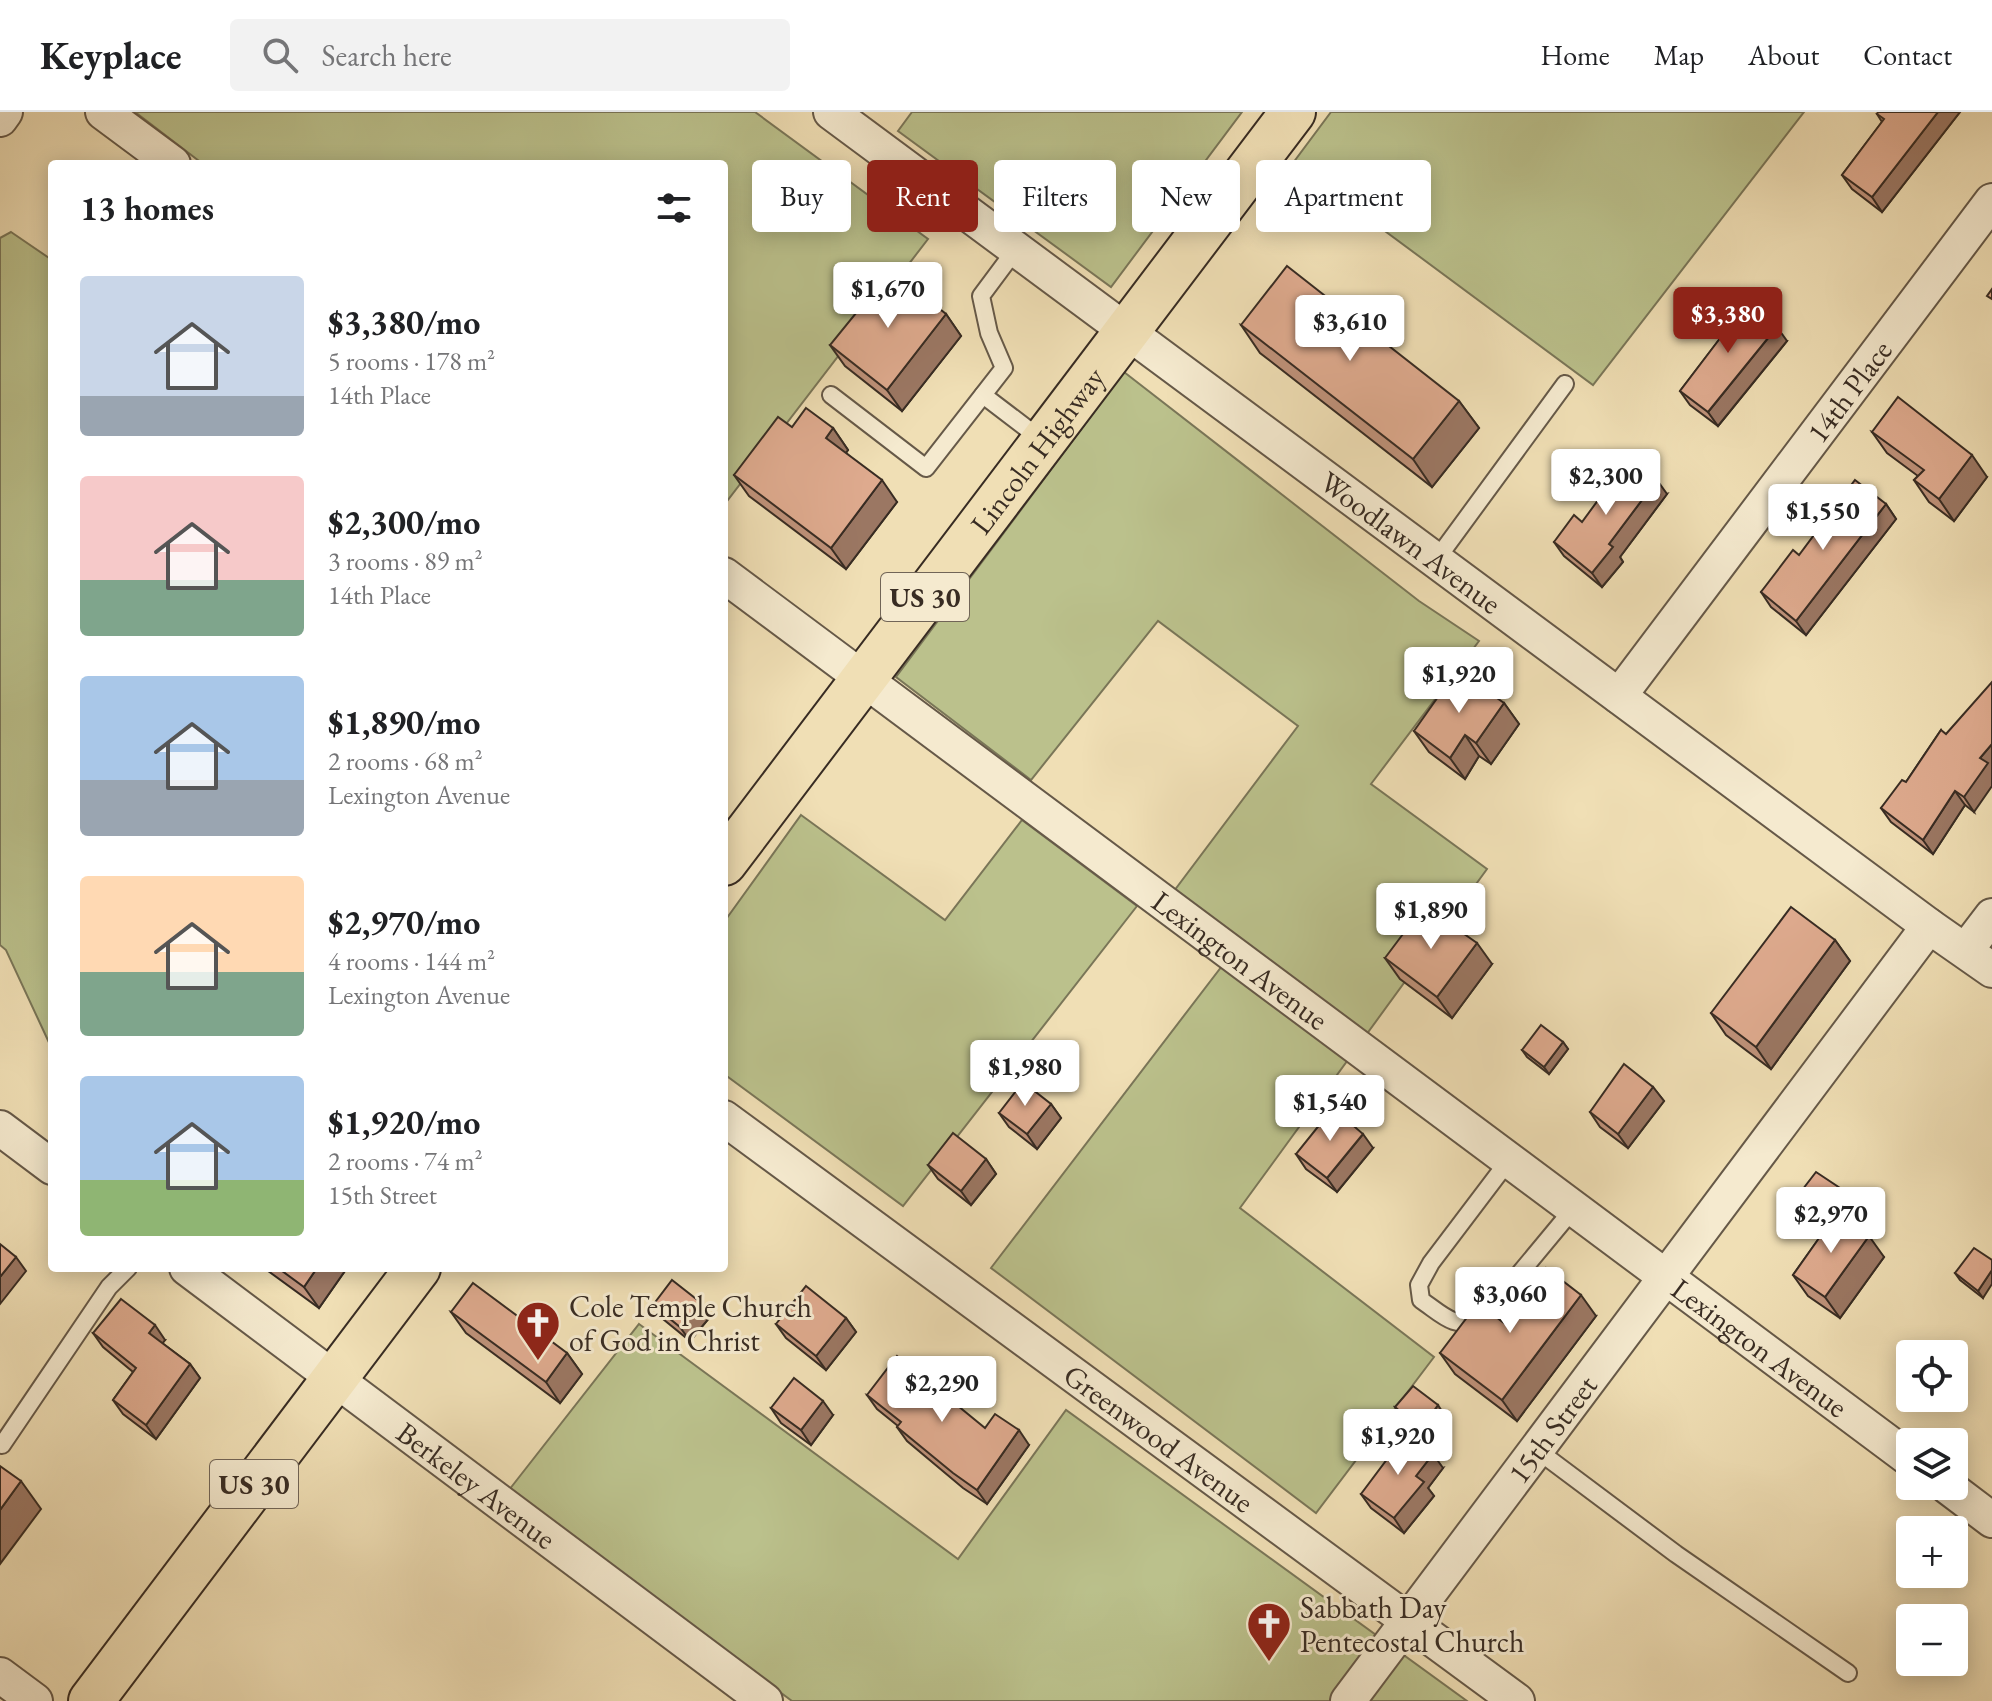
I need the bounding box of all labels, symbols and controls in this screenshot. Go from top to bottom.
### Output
search box [230,19,790,91]
text: Keyplace [40,31,182,80]
icon: search [258,33,302,77]
text: Search here [322,36,452,75]
text: Home [1540,37,1610,73]
text: Map [1654,37,1704,73]
text: About [1748,37,1819,73]
text: Contact [1863,37,1952,73]
chip: Buy [752,160,851,232]
chip: Rent [867,160,978,232]
chip: Filters [994,160,1116,232]
chip: New [1132,160,1240,232]
chip: Apartment [1256,160,1431,232]
text: 13 homes [80,186,214,230]
icon: filters [652,186,696,230]
pin: $1,670 [823,262,953,330]
text: $1,670 [851,271,925,305]
pin: $3,380 [1663,287,1793,355]
pin: $3,610 [1285,295,1415,363]
text: $3,380 [1691,296,1765,330]
text: $3,380/mo [328,300,480,344]
text: $3,610 [1313,304,1387,338]
icon: home [144,308,240,404]
street label: 14th Place [1798,332,1900,450]
text: 5 rooms · 178 m² [328,344,495,378]
street label: Lincoln Highway [961,358,1113,542]
text: 14th Place [328,378,431,412]
pin: $2,300 [1541,449,1671,517]
text: $2,300 [1569,458,1643,492]
street label: Woodlawn Avenue [1312,462,1510,622]
pin: $1,550 [1758,484,1888,552]
text: $1,550 [1786,493,1860,527]
text: $2,300/mo [328,500,480,544]
icon: home [144,508,240,604]
text: 3 rooms · 89 m² [328,544,483,578]
road number: US 30 [881,573,969,621]
text: 14th Place [328,578,431,612]
pin: $1,920 [1394,647,1524,715]
text: $1,920 [1422,656,1496,690]
text: $1,890/mo [328,700,480,744]
icon: home [144,708,240,804]
text: 2 rooms · 68 m² [328,744,483,778]
text: Lexington Avenue [328,778,510,812]
street label: Lexington Avenue [1144,881,1336,1038]
pin: $1,890 [1366,883,1496,951]
text: $1,890 [1394,892,1468,926]
text: $2,970/mo [328,900,480,944]
icon: home [144,908,240,1004]
text: 4 rooms · 144 m² [328,944,495,978]
text: Lexington Avenue [328,978,510,1012]
pin: $1,980 [960,1040,1090,1108]
text: $1,980 [988,1049,1062,1083]
pin: $1,540 [1265,1075,1395,1143]
text: $1,540 [1293,1084,1367,1118]
text: $1,920/mo [328,1100,480,1144]
icon: home [144,1108,240,1204]
text: 2 rooms · 74 m² [328,1144,483,1178]
text: 15th Street [328,1178,437,1212]
pin: $2,970 [1766,1187,1896,1255]
text: $2,970 [1794,1196,1868,1230]
pin: $3,060 [1445,1267,1575,1335]
street label: Lexington Avenue [1664,1269,1856,1426]
text: $3,060 [1473,1276,1547,1310]
place label: Cole Temple Church of God in Christ [569,1287,812,1360]
church icon: Cole Temple Church of God in Christ [514,1299,562,1362]
map controls [1896,1340,1968,1676]
button: locate [1896,1340,1968,1412]
street label: Greenwood Avenue [1056,1355,1262,1521]
pin: $2,290 [877,1356,1007,1424]
text: $2,290 [905,1365,979,1399]
street label: 15th Street [1499,1367,1606,1491]
pin: $1,920 [1333,1409,1463,1477]
street label: Berkeley Avenue [389,1413,564,1557]
text: $1,920 [1361,1418,1435,1452]
button: layers [1896,1428,1968,1500]
road number: US 30 [210,1460,298,1508]
button: + [1896,1516,1968,1588]
place label: Sabbath Day Pentecostal Church [1300,1588,1524,1661]
church icon: Sabbath Day Pentecostal Church [1245,1600,1293,1663]
button: − [1896,1604,1968,1676]

